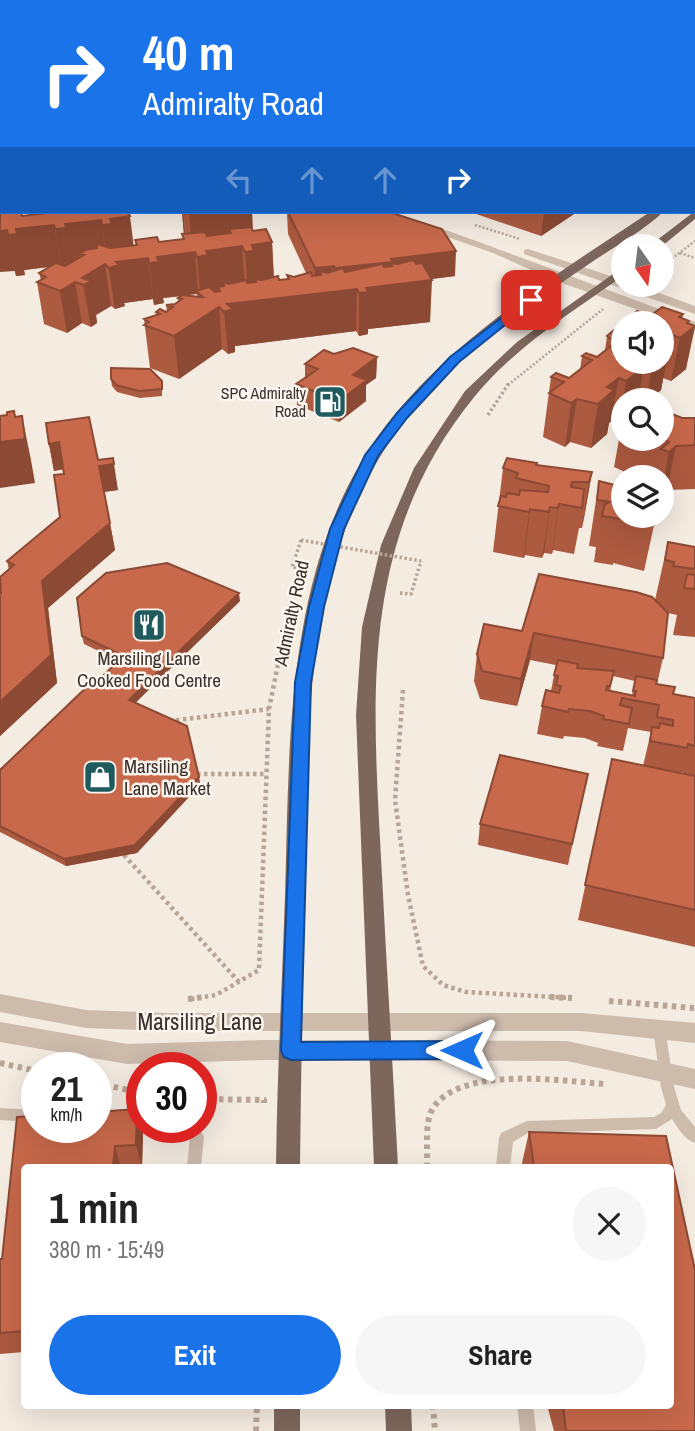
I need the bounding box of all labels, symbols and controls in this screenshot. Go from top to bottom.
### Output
text: 40 m [143,19,235,85]
icon: right [28,28,119,119]
text: Admiralty Road [143,82,324,125]
icon: left [220,161,258,199]
icon: ahead [293,161,331,199]
icon: ahead [366,161,404,199]
icon: right [439,161,477,199]
north arrow [611,234,674,298]
map controls [611,234,674,528]
pin [501,270,561,330]
icon: arrive [512,281,550,319]
button: sound [611,311,674,374]
place label: SPC Admiralty Road [221,382,306,422]
fuel station icon: SPC Admiralty Road [311,383,349,421]
button: search [611,388,674,451]
button: layers [611,465,674,528]
street label: Admiralty Road [267,558,315,669]
restaurant icon: Marsiling Lane Cooked Food Centre [130,606,168,644]
place label: Marsiling Lane Cooked Food Centre [77,645,221,693]
place label: Marsiling Lane Market [124,753,211,801]
shop icon: Marsiling Lane Market [81,758,119,796]
street label: Marsiling Lane [138,1006,262,1037]
position arrow [425,1013,499,1087]
speed limit sign: 30 [126,1052,217,1143]
text: 21 [51,1065,82,1112]
text: km/h [51,1102,83,1127]
text: 1 min [49,1180,139,1236]
button: close [572,1187,646,1261]
text: 380 m · 15:49 [49,1234,164,1265]
button: Exit [49,1315,341,1395]
button: Share [355,1315,646,1395]

